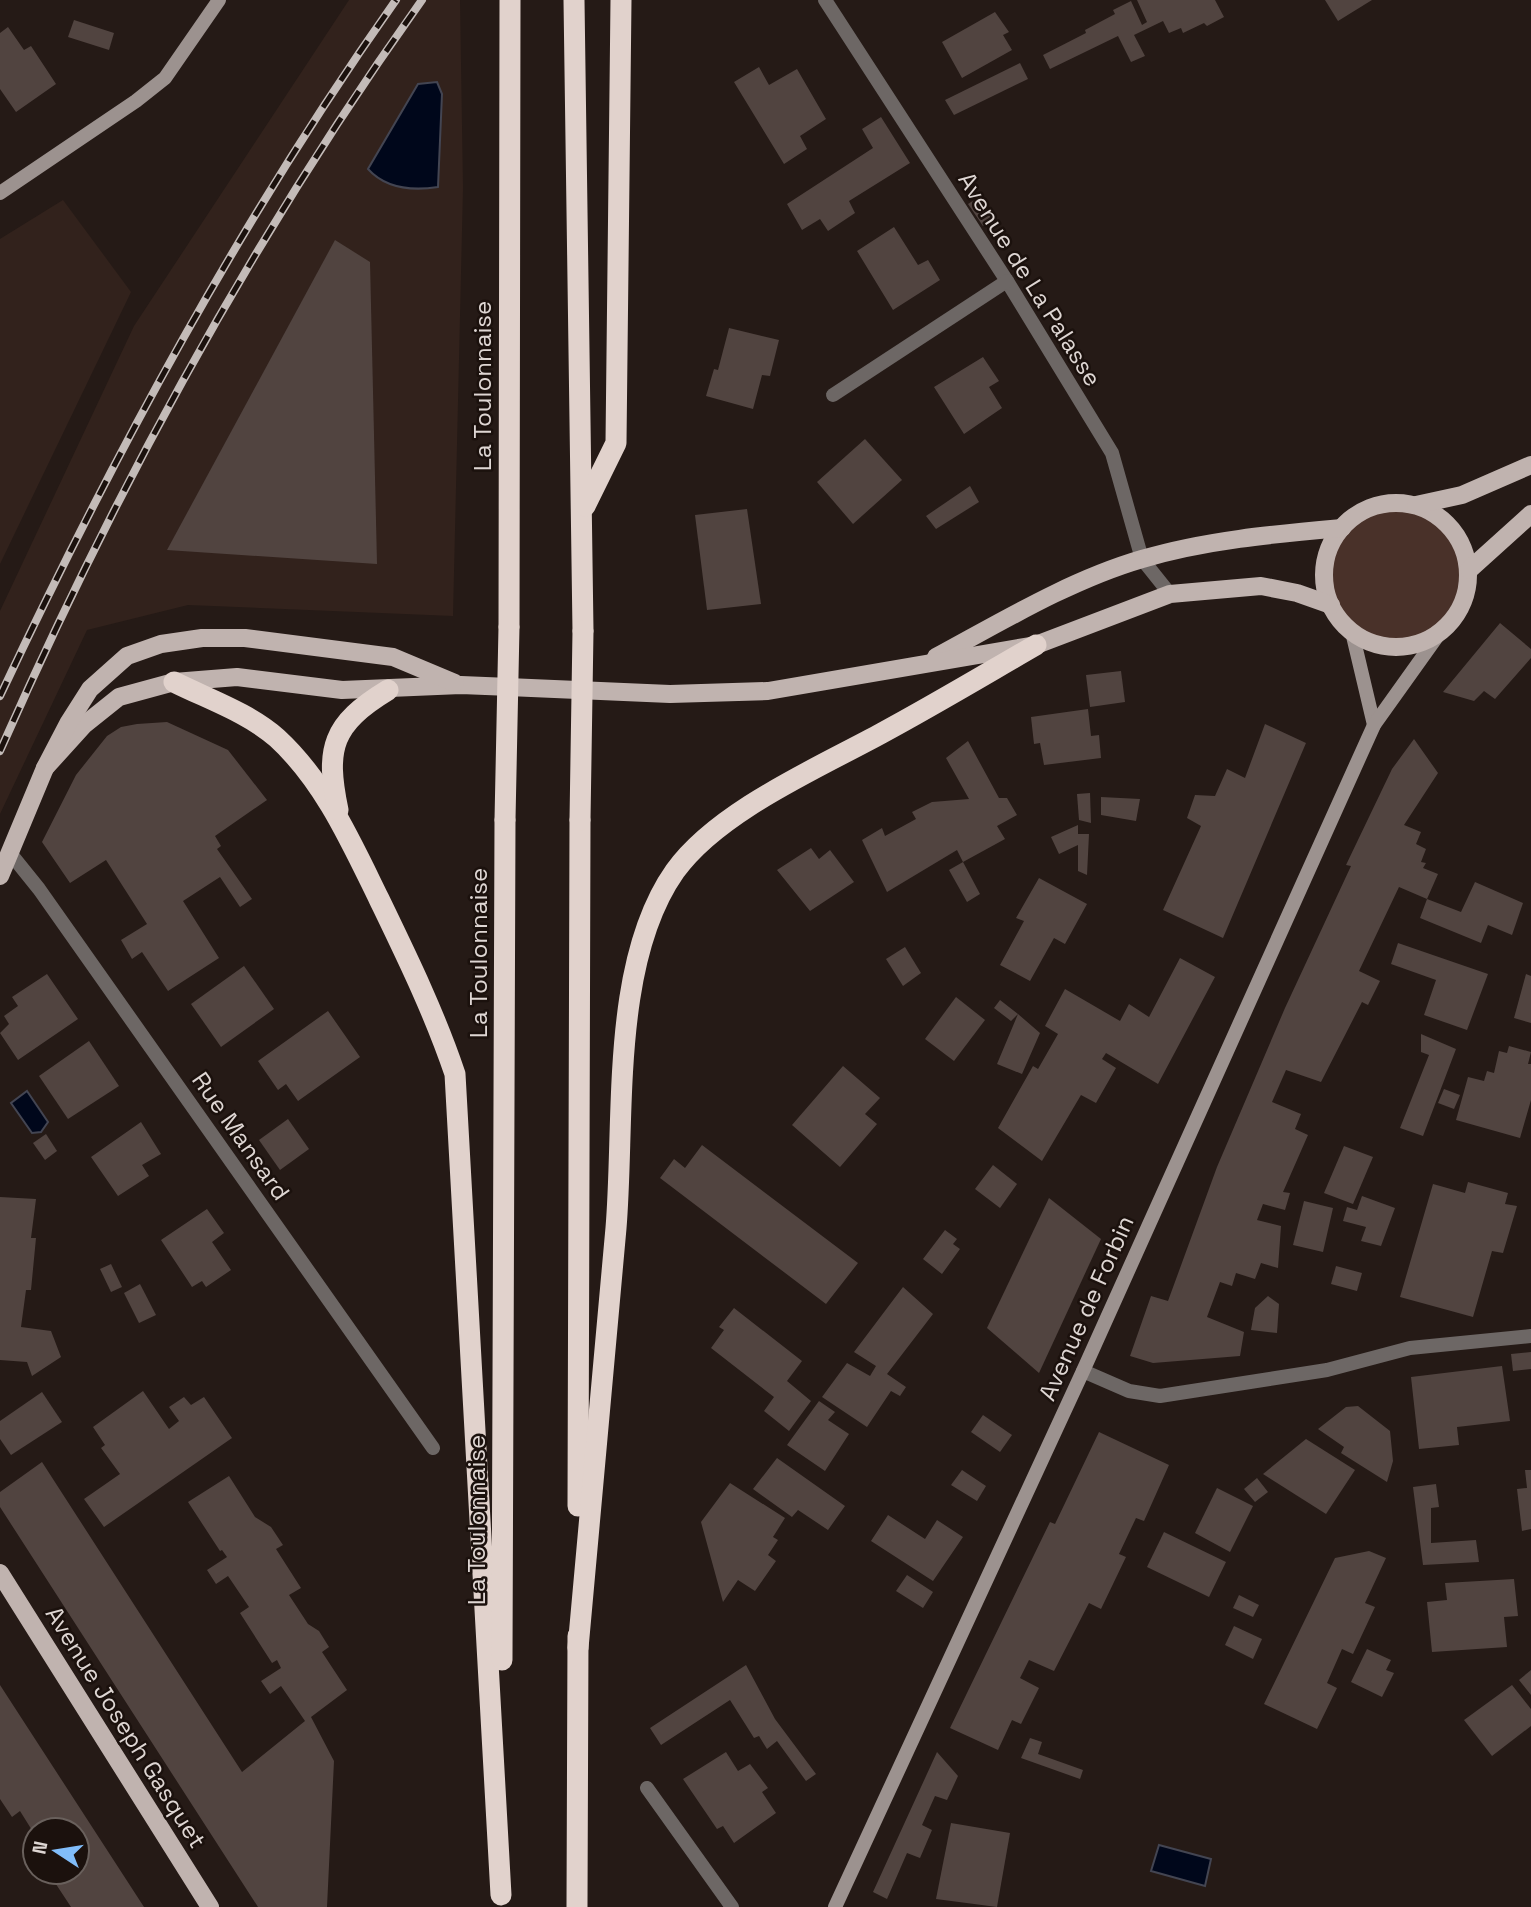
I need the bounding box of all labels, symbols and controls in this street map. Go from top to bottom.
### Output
street label: Avenue de La Palasse [951,166,1109,392]
street label: La Toulonnaise [467,301,498,471]
street label: La Toulonnaise [463,868,494,1038]
street label: Rue Mansard [185,1066,297,1206]
street label: Avenue de Forbin [1031,1211,1141,1405]
street label: La Toulonnaise [461,1435,492,1605]
street label: Avenue Joseph Gasquet [39,1600,213,1854]
north arrow [21,1816,91,1886]
text: N [26,1839,53,1856]

